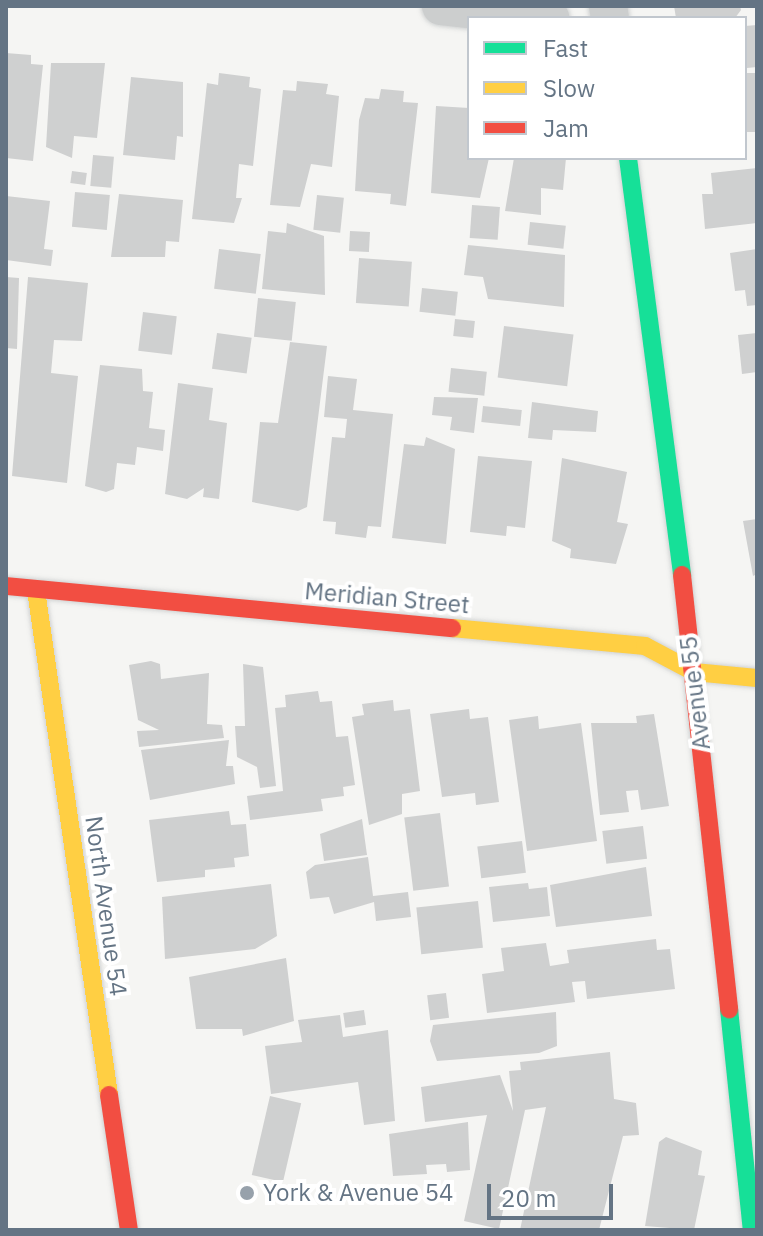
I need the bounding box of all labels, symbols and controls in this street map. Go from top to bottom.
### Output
legend [467,16,747,160]
text: Fast [543,32,588,64]
text: Slow [543,72,595,104]
text: Jam [543,112,589,144]
street label: Meridian Street [303,576,471,620]
street label: Avenue 55 [674,634,716,752]
street label: North Avenue 54 [79,814,133,998]
scale bar [491,1168,617,1218]
place label: York & Avenue 54 [263,1179,454,1207]
text: 20 m [501,1182,556,1214]
marker: York & Avenue 54 [238,1184,256,1202]

